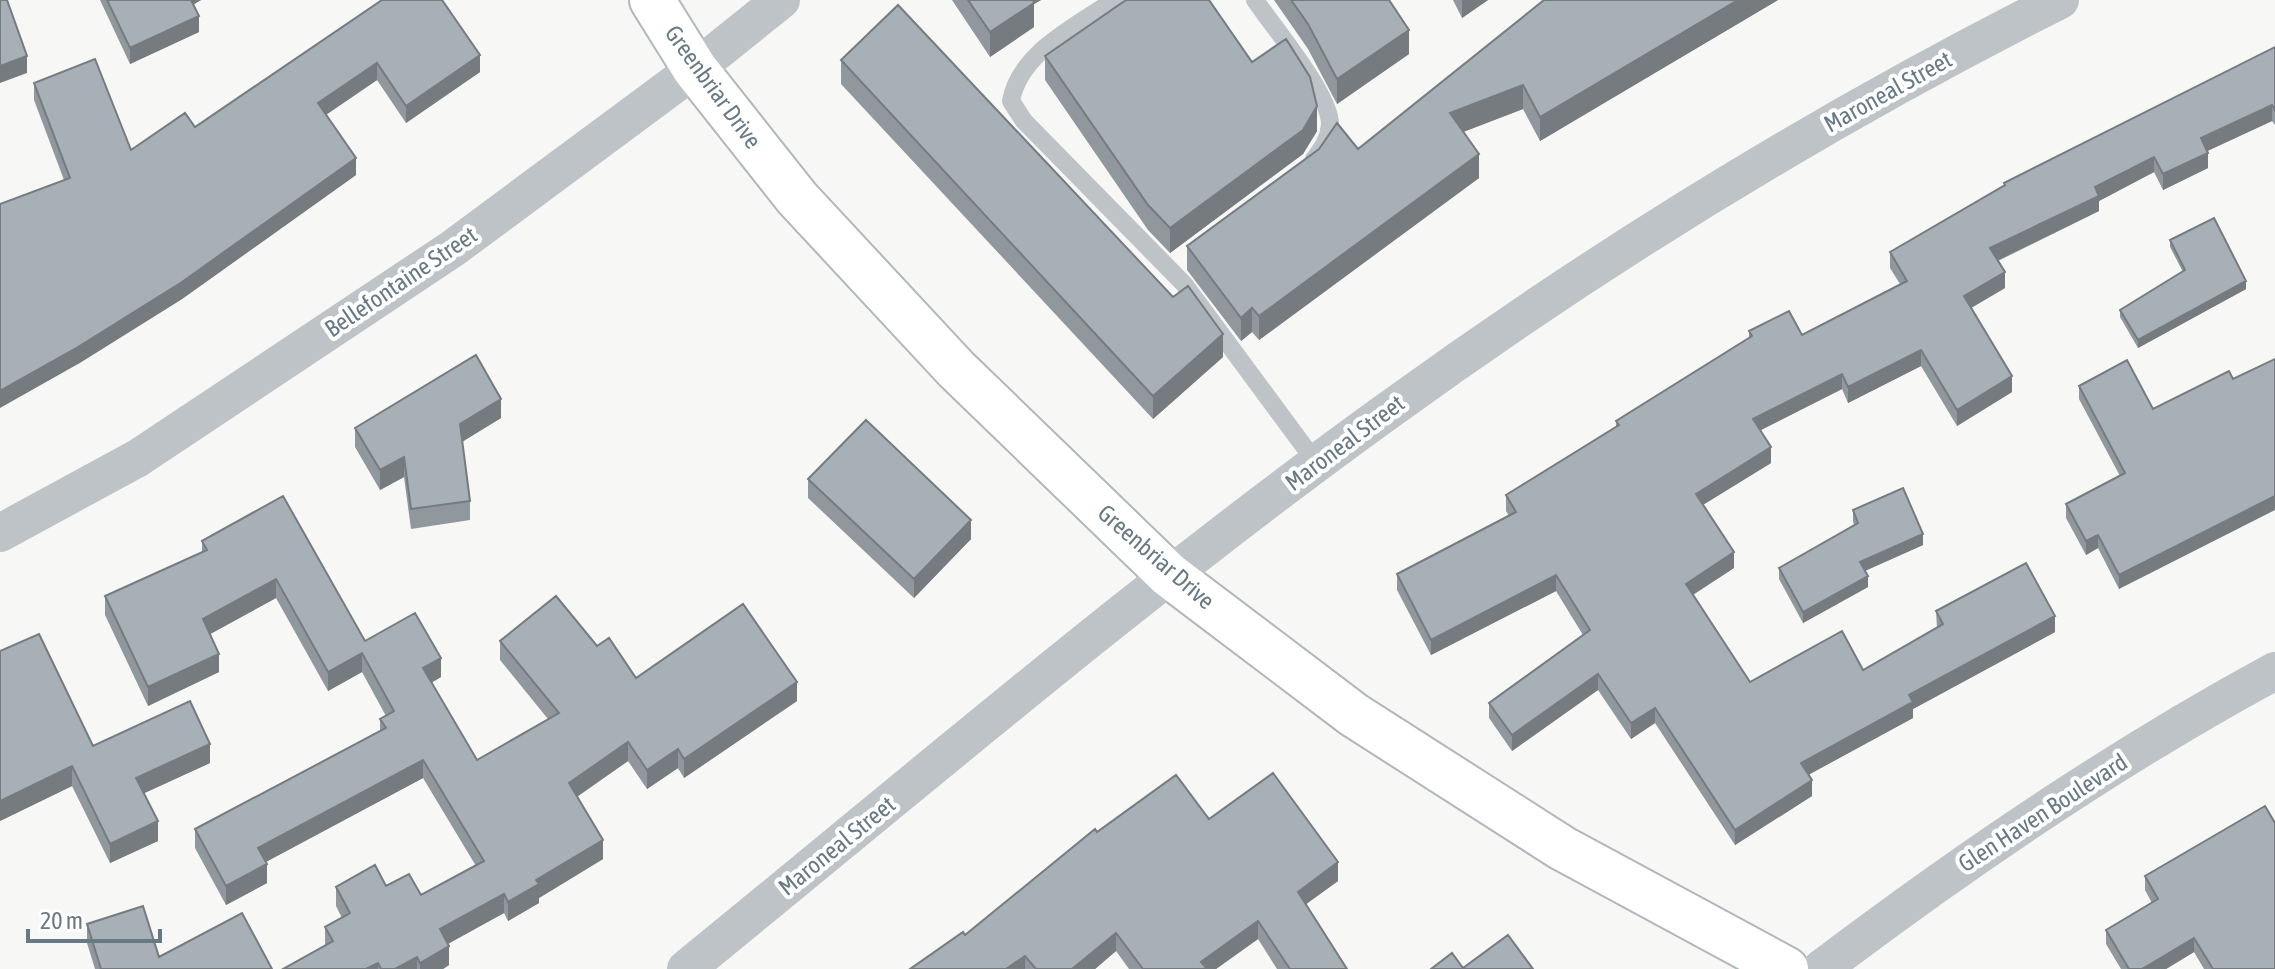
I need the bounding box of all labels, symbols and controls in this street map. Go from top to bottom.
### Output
street label: Greenbriar Drive [660,20,767,153]
street label: Maroneal Street [1819,45,1956,138]
street label: Bellefontaine Street [320,221,482,342]
street label: Maroneal Street [1280,389,1409,496]
street label: Greenbriar Drive [1093,499,1220,614]
street label: Glen Haven Boulevard [1953,748,2132,877]
street label: Maroneal Street [773,791,900,901]
scale bar [28,893,160,943]
text: 20 m [40,907,83,934]

